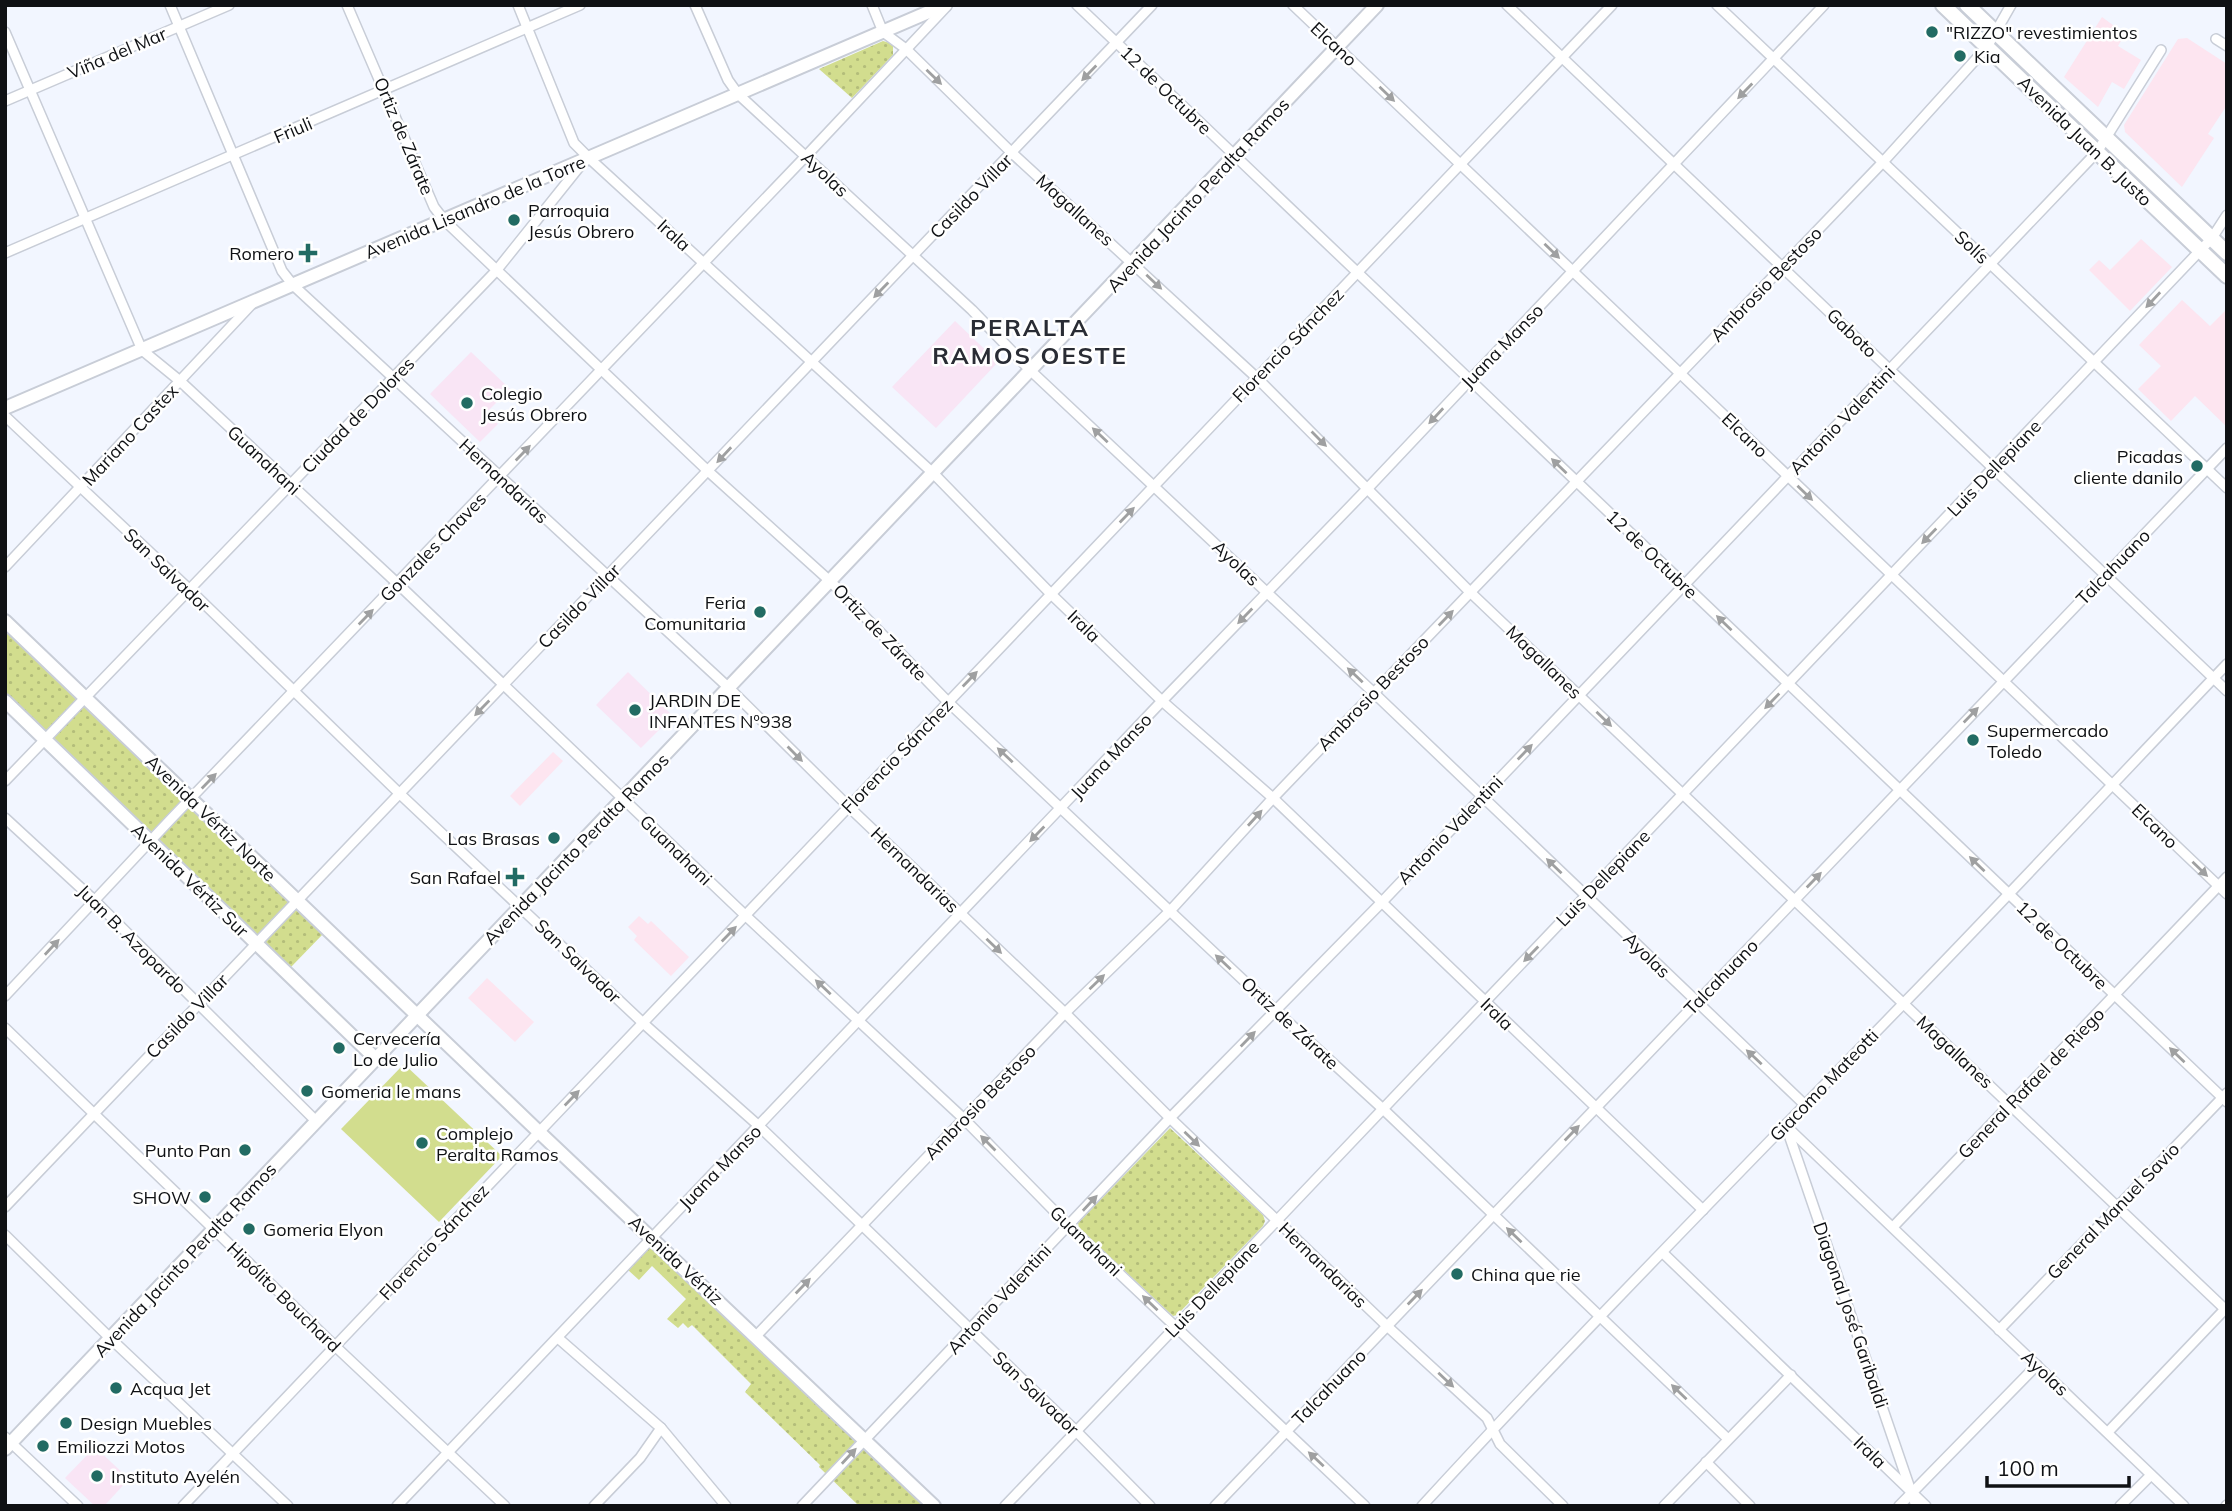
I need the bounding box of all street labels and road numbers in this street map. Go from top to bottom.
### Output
street label: Elcano [1306,17,1362,71]
street label: Viña del Mar [64,22,170,84]
street label: 12 de Octubre [1116,41,1216,139]
street label: Avenida Juan B. Justo [2013,71,2157,211]
street label: Ortiz de Zárate [369,74,439,198]
street label: Avenida Jacinto Peralta Ramos [1102,93,1294,297]
street label: Friuli [270,112,316,148]
street label: Ayolas [797,146,854,202]
street label: Casildo Villar [925,149,1017,243]
street label: Avenida Lisandro de la Torre [361,150,589,264]
street label: Magallanes [1031,169,1119,251]
street label: Irala [653,214,695,256]
street label: Ambrosio Bestoso [1705,222,1827,346]
street label: Solís [1950,225,1994,269]
street label: Florencio Sánchez [1227,283,1349,407]
street label: Juana Manso [1456,299,1548,393]
street label: Gaboto [1822,303,1882,363]
street label: Ciudad de Dolores [297,352,419,478]
street label: Antonio Valentini [1784,361,1900,479]
street label: Mariano Castex [77,379,183,491]
street label: Elcano [1717,408,1773,462]
street label: Luis Dellepiane [1942,415,2046,521]
street label: Guanahani [223,420,305,500]
street label: Hernandarias [454,434,554,528]
street label: Gonzales Chaves [375,487,491,607]
street label: 12 de Octubre [1602,505,1702,603]
street label: San Salvador [119,523,215,617]
street label: Talcahuano [2071,524,2155,610]
street label: Ayolas [1208,535,1265,591]
street label: Casildo Villar [533,559,625,653]
street label: Ortiz de Zárate [828,579,932,685]
street label: Irala [1063,605,1105,647]
street label: Magallanes [1501,620,1587,704]
street label: Ambrosio Bestoso [1312,631,1434,755]
street label: Florencio Sánchez [836,694,958,818]
street label: Juana Manso [1065,708,1157,804]
street label: Avenida Jacinto Peralta Ramos [478,748,674,950]
street label: Avenida Vértiz Norte [141,750,281,886]
street label: Antonio Valentini [1392,771,1508,889]
street label: Elcano [2127,799,2183,853]
street label: Guanahani [635,810,717,890]
street label: Avenida Vértiz Sur [127,818,254,942]
street label: Hernandarias [866,822,964,918]
street label: Luis Dellepiane [1551,825,1655,931]
street label: Juan B. Azopardo [73,880,191,998]
street label: 12 de Octubre [2012,896,2112,994]
street label: San Salvador [530,914,626,1008]
street label: Ayolas [1619,927,1675,983]
street label: Talcahuano [1679,934,1763,1020]
street label: Casildo Villar [141,969,233,1063]
street label: Ortiz de Zárate [1236,972,1344,1074]
street label: Irala [1476,993,1518,1035]
street label: General Rafael de Riego [1953,1003,2109,1163]
street label: Magallanes [1912,1011,1998,1093]
street label: Giacomo Mateotti [1765,1024,1883,1146]
street label: Ambrosio Bestoso [919,1040,1041,1164]
street label: Juana Manso [674,1120,766,1214]
street label: General Manuel Savio [2042,1138,2184,1284]
street label: Avenida Jacinto Peralta Ramos [89,1158,281,1362]
street label: Florencio Sánchez [374,1179,494,1305]
street label: Guanahani [1045,1201,1127,1281]
street label: Avenida Vértiz [624,1210,728,1310]
street label: Hernandarias [1274,1217,1372,1313]
street label: Diagonal José Garibaldi [1808,1219,1894,1411]
street label: Luis Dellepiane [1160,1236,1264,1342]
street label: Hipólito Bouchard [222,1237,346,1357]
street label: Antonio Valentini [942,1239,1056,1359]
street label: Talcahuano [1287,1344,1371,1430]
street label: Ayolas [2017,1345,2074,1401]
street label: San Salvador [988,1346,1084,1440]
street label: Irala [1849,1431,1891,1473]

